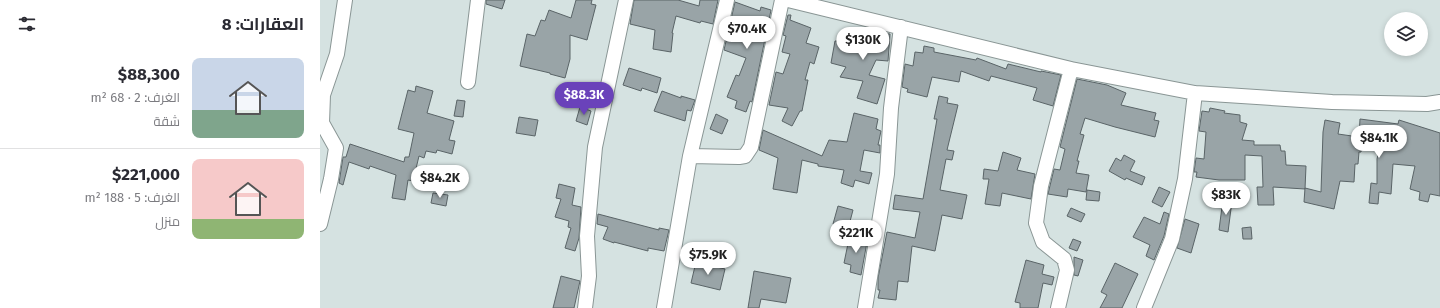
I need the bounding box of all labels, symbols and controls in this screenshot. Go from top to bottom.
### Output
map controls [1384,12,1428,56]
button: layers [1384,12,1428,56]
icon: filters [16,13,38,35]
text: العقارات: 8 [222,14,304,35]
pin: $70.4K [714,16,780,50]
text: $70.4K [728,21,766,36]
pin: $130K [835,27,891,61]
text: $130K [845,32,881,47]
text: $88,300 [118,64,180,85]
icon: home [224,74,272,122]
pin: $88.3K [551,82,617,116]
text: $88.3K [564,87,604,102]
text: الغرف: 2 · 68 m² [90,90,180,105]
text: شقة [153,114,180,129]
pin: $84.1K [1346,125,1412,159]
text: $84.1K [1360,130,1398,145]
text: $221,000 [112,164,180,185]
pin: $84.2K [407,165,473,199]
text: $84.2K [420,170,460,185]
icon: home [224,175,272,223]
pin: $83K [1202,182,1250,216]
text: $83K [1211,187,1241,202]
text: الغرف: 5 · 188 m² [85,190,180,205]
text: منزل [155,214,180,229]
pin: $221K [828,220,884,254]
text: $221K [839,225,873,240]
pin: $75.9K [675,242,741,276]
text: $75.9K [689,247,727,262]

